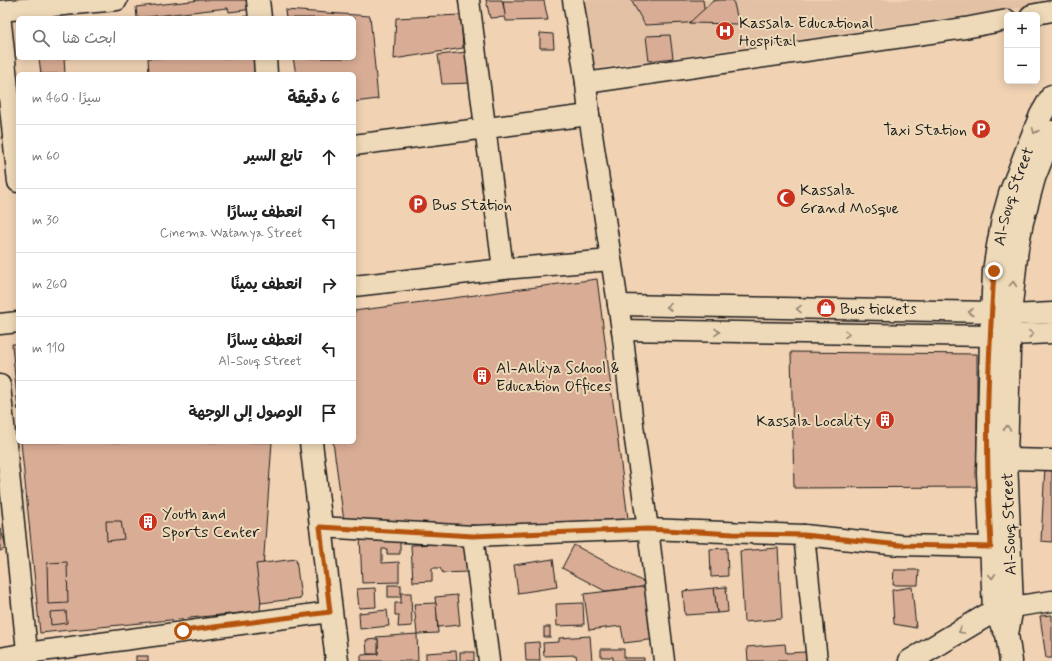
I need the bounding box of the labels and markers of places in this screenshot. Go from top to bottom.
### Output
place label: Kassala Educational Hospital [739,13,873,52]
hospital icon: Kassala Educational Hospital [714,20,736,42]
parking icon: Taxi Station [970,118,992,140]
place label: Taxi Station [883,120,967,141]
place label: Kassala Grand Mosque [800,180,899,219]
mosque icon: Kassala Grand Mosque [775,187,797,209]
parking icon: Bus Station [407,193,429,215]
place label: Bus Station [432,195,512,216]
shop icon: Bus tickets [815,297,837,319]
place label: Bus tickets [840,299,916,320]
place label: Al-Ahliya School & Education Offices [496,358,620,397]
building icon: Al-Ahliya School & Education Offices [471,365,493,387]
building icon: Kassala Locality [874,409,896,431]
place label: Kassala Locality [756,411,871,432]
place label: Youth and Sports Center [162,504,260,543]
building icon: Youth and Sports Center [137,511,159,533]

